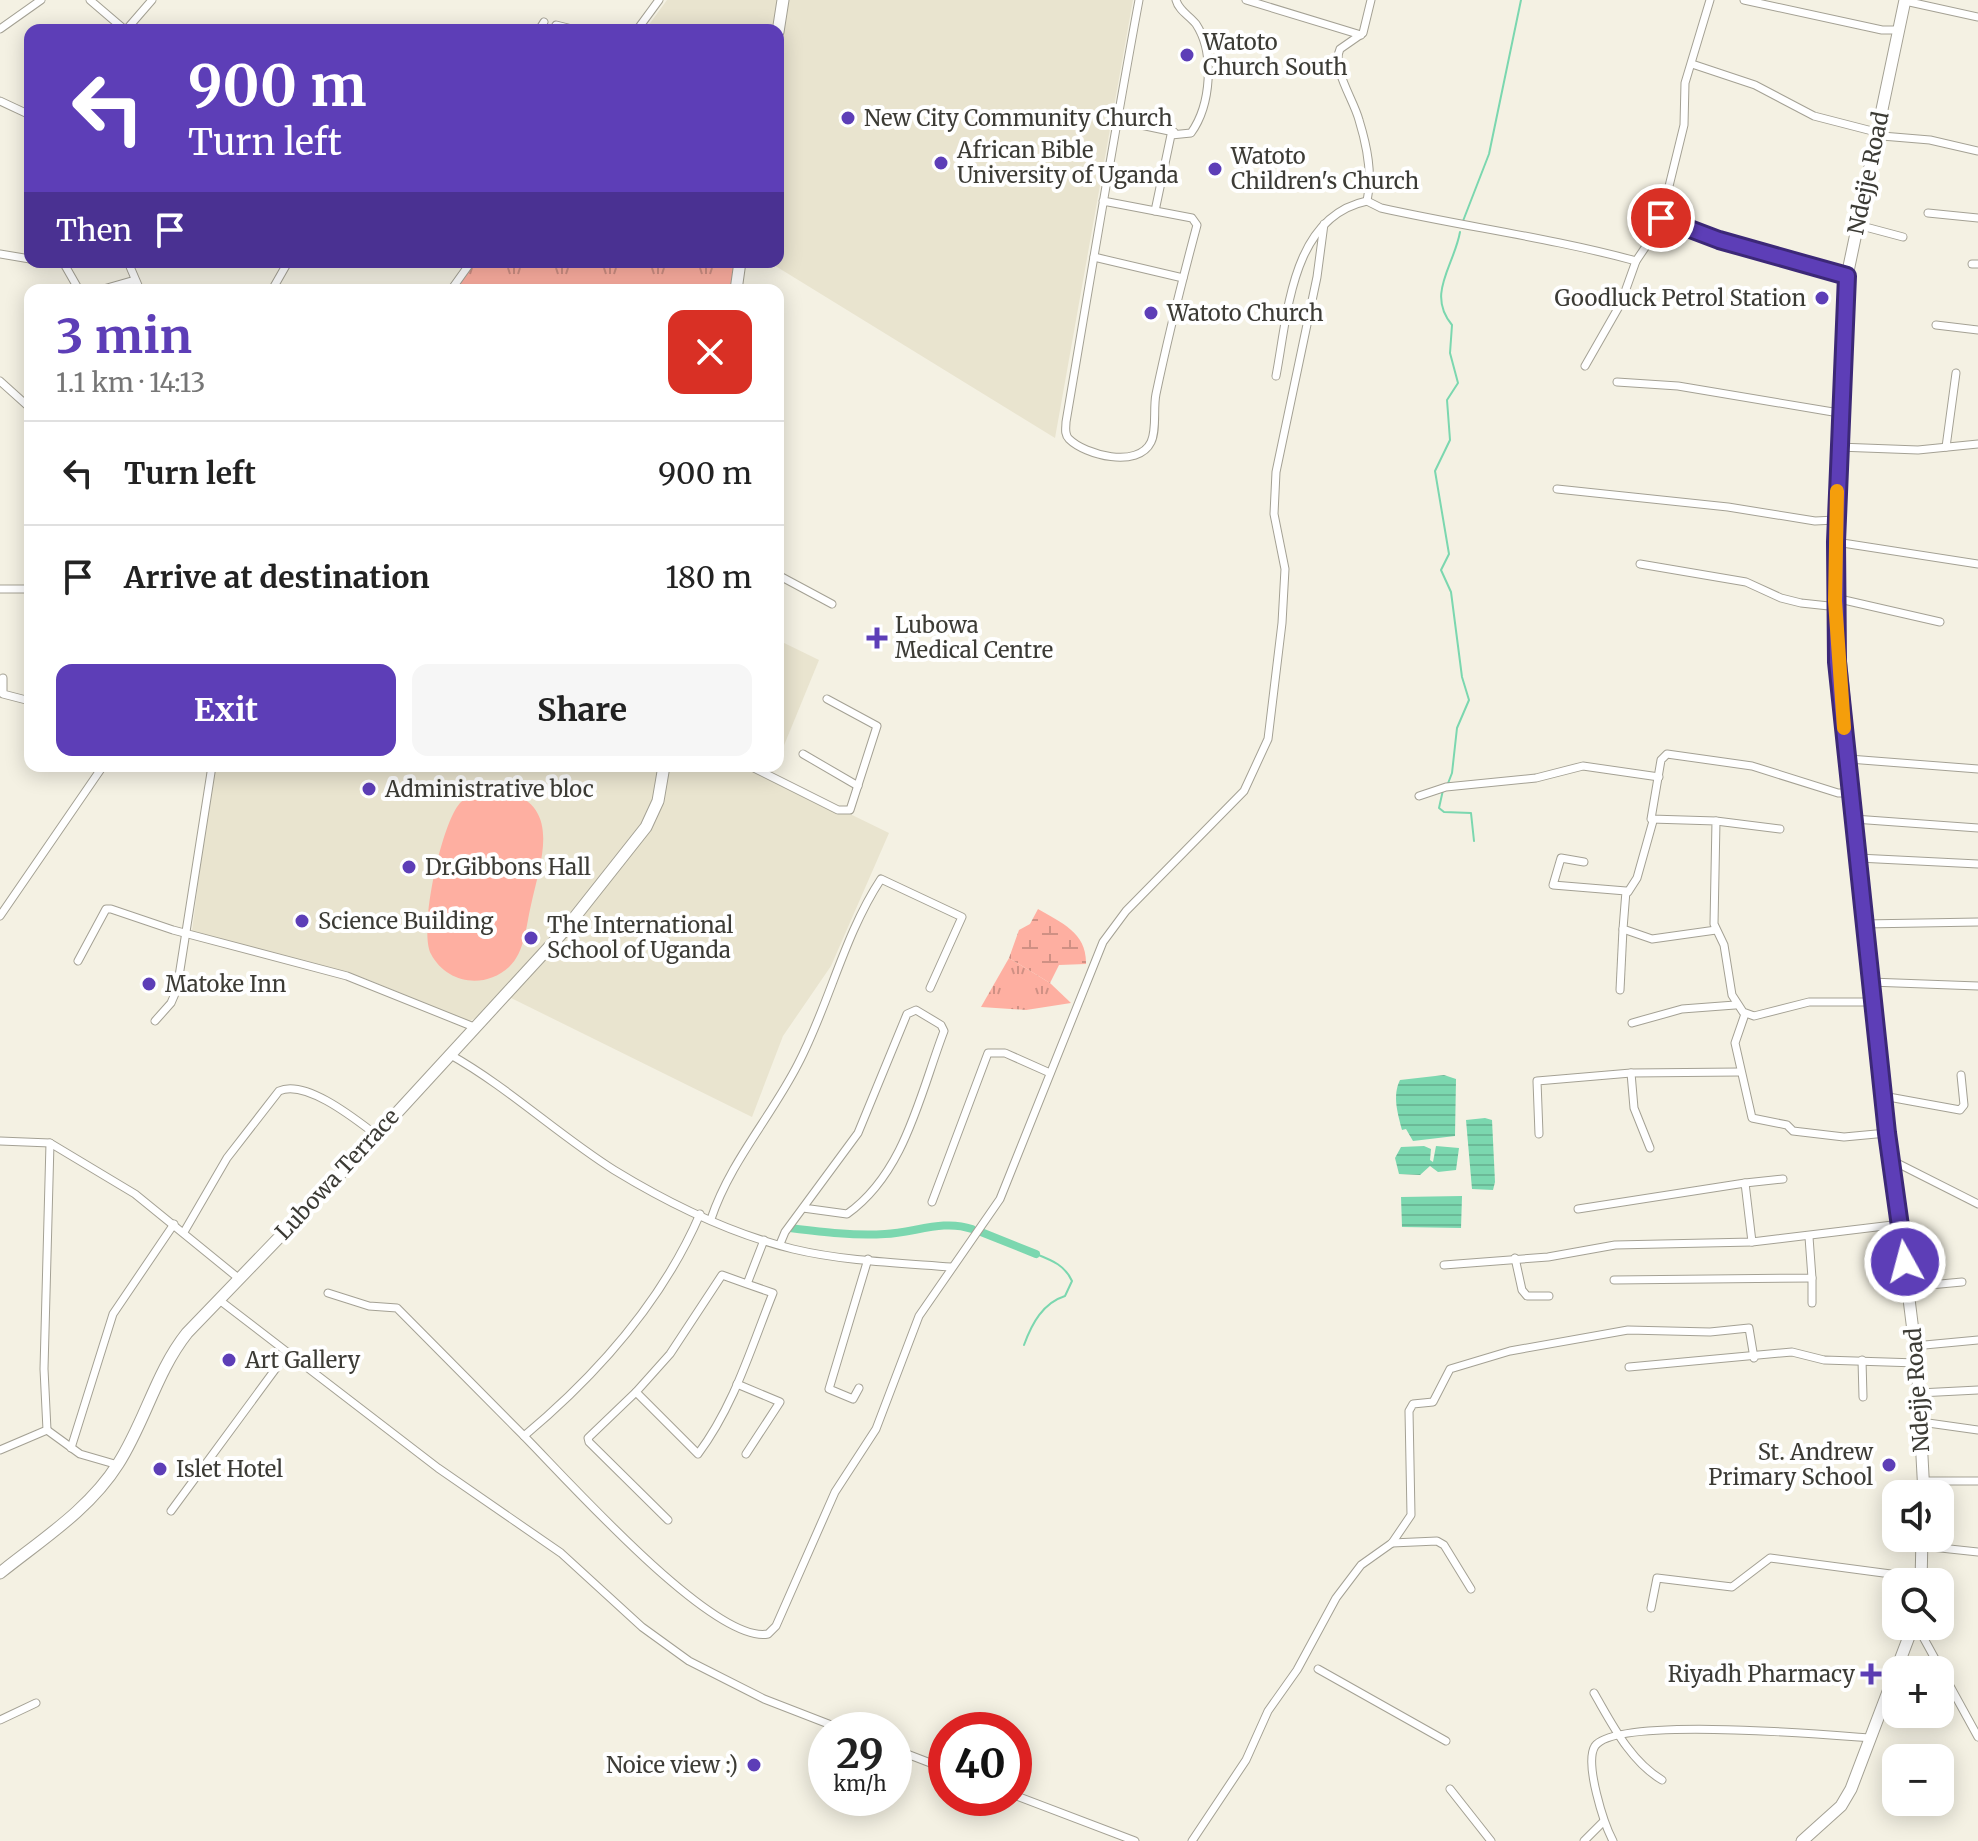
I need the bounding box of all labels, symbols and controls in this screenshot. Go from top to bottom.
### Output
place label: Watoto Church South [1202,28,1348,81]
marker: Watoto Church South [1178,46,1196,64]
text: 900 m [188,51,367,121]
icon: left [56,56,160,160]
place label: New City Community Church [864,104,1173,132]
marker: New City Community Church [839,109,857,127]
street label: Ndejje Road [1841,109,1895,237]
text: Turn left [188,120,342,165]
place label: African Bible University of Uganda [956,136,1179,189]
place label: Watoto Children's Church [1230,142,1420,195]
marker: African Bible University of Uganda [932,154,950,172]
marker: Watoto Children's Church [1206,160,1224,178]
pin [1627,184,1695,252]
icon: arrive [1639,196,1683,240]
icon: arrive [148,208,192,252]
text: Then [56,211,132,249]
place label: Goodluck Petrol Station [1555,284,1806,312]
marker: Goodluck Petrol Station [1813,289,1831,307]
place label: Watoto Church [1166,299,1324,327]
marker: Watoto Church [1142,304,1160,322]
text: 3 min [56,306,192,366]
button: close [668,310,752,394]
text: 1.1 km · 14:13 [56,366,205,399]
icon: left [56,451,100,495]
text: Turn left [124,454,256,492]
text: 900 m [658,454,752,492]
icon: arrive [56,555,100,599]
text: Arrive at destination [124,558,430,596]
text: 180 m [665,558,752,596]
place label: Lubowa Medical Centre [895,611,1053,664]
marker: Lubowa Medical Centre [866,627,888,649]
button: Exit [56,664,396,756]
button: Share [412,664,752,756]
place label: Administrative bloc [384,775,594,803]
marker: Administrative bloc [360,780,378,798]
place label: Dr.Gibbons Hall [425,853,591,881]
marker: Dr.Gibbons Hall [400,858,418,876]
place label: Science Building [318,907,494,935]
place label: The International School of Uganda [547,911,734,964]
marker: Science Building [293,912,311,930]
marker: The International School of Uganda [522,929,540,947]
place label: Matoke Inn [165,970,287,998]
marker: Matoke Inn [140,975,158,993]
street label: Lubowa Terrace [269,1103,405,1245]
position arrow [1863,1220,1947,1304]
street label: Ndejje Road [1899,1327,1935,1453]
place label: Art Gallery [244,1346,360,1374]
marker: Art Gallery [220,1351,238,1369]
place label: St. Andrew Primary School [1708,1438,1873,1491]
place label: Islet Hotel [176,1455,283,1483]
marker: St. Andrew Primary School [1880,1456,1898,1474]
marker: Islet Hotel [151,1460,169,1478]
map controls [1882,1480,1954,1816]
button: sound [1882,1480,1954,1552]
button: search [1882,1568,1954,1640]
button: + [1882,1656,1954,1728]
place label: Riyadh Pharmacy [1668,1660,1855,1688]
marker: Riyadh Pharmacy [1862,1665,1880,1683]
speed limit sign: 40 [928,1712,1032,1816]
text: 29 [836,1729,884,1779]
button: − [1882,1744,1954,1816]
place label: Noice view :) [606,1751,738,1779]
marker: Noice view :) [745,1756,763,1774]
text: km/h [834,1771,886,1796]

